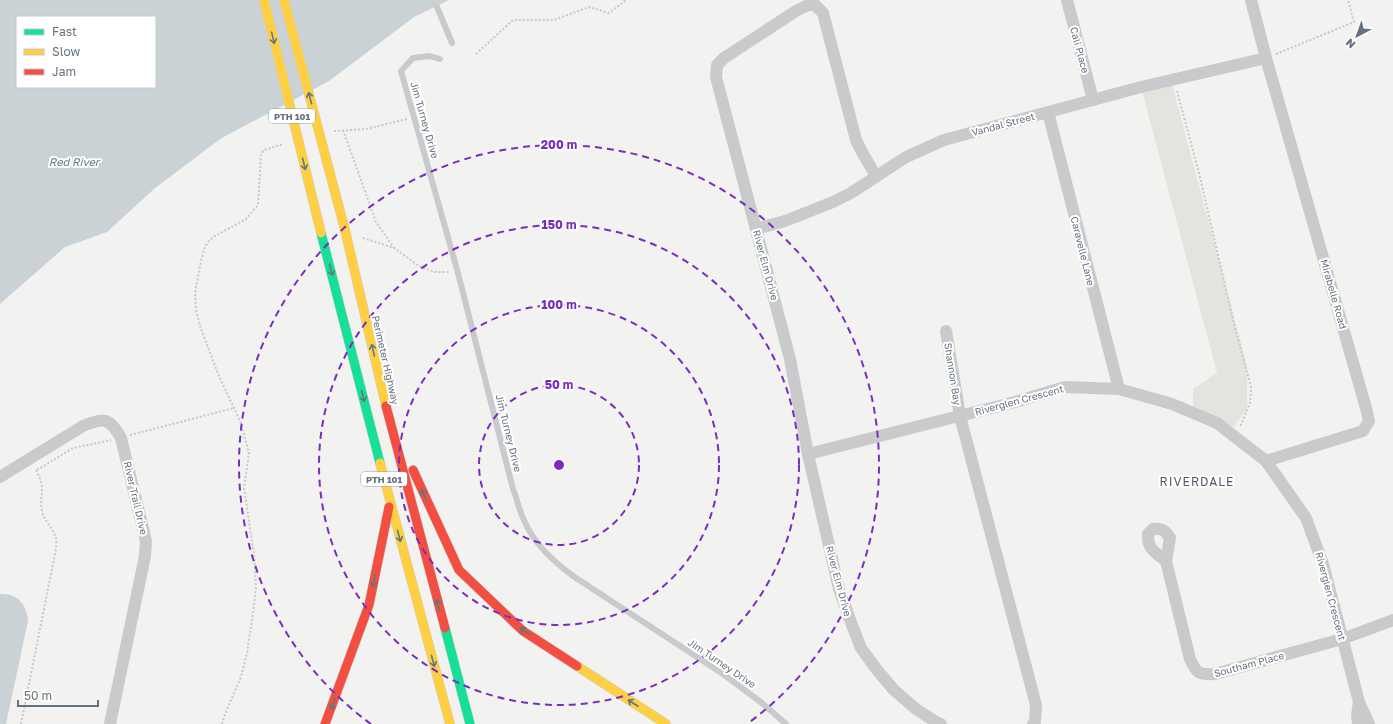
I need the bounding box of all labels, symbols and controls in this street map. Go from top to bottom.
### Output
legend [16,16,156,88]
north arrow [1337,16,1377,56]
text: Fast [52,24,77,39]
street label: Cali Place [1068,26,1092,75]
one-way arrow [270,31,277,44]
text: N [1343,36,1358,52]
text: Slow [52,44,80,59]
text: Jam [52,64,76,79]
street label: Jim Turney Drive [408,80,442,160]
one-way arrow [306,92,313,105]
road number: PTH 101 [269,109,315,123]
street label: Vandal Street [970,110,1036,138]
text: 200 m [541,137,577,152]
water label: Red River [49,155,101,168]
one-way arrow [301,157,309,170]
street label: Caravelle Lane [1069,215,1097,287]
text: 150 m [542,217,576,232]
street label: River Elm Drive [751,228,781,302]
street label: Mirabelle Road [1318,258,1350,330]
one-way arrow [328,264,335,277]
text: 100 m [541,297,577,312]
street label: Perimeter Highway [370,314,402,406]
street label: Shannon Bay [942,342,964,406]
one-way arrow [368,344,376,357]
text: 50 m [545,377,573,392]
street label: Riverglen Crescent [973,382,1065,418]
one-way arrow [360,390,368,403]
street label: Jim Turney Drive [494,393,524,473]
centre of rings [552,458,566,472]
street label: River Trail Drive [122,460,150,536]
road number: PTH 101 [361,472,407,486]
district label: RIVERDALE [1160,474,1234,489]
one-way arrow [420,490,428,502]
one-way arrow [396,529,404,542]
street label: River Elm Drive [824,544,854,618]
street label: Riverglen Crescent [1313,550,1349,642]
one-way arrow [369,574,377,587]
one-way arrow [434,599,441,612]
one-way arrow [519,627,530,635]
street label: Jim Turney Drive [686,636,758,690]
street label: Southam Place [1213,649,1286,679]
one-way arrow [430,655,437,668]
scale bar [18,682,98,708]
text: 50 m [24,688,52,703]
one-way arrow [328,697,336,709]
one-way arrow [627,698,639,706]

